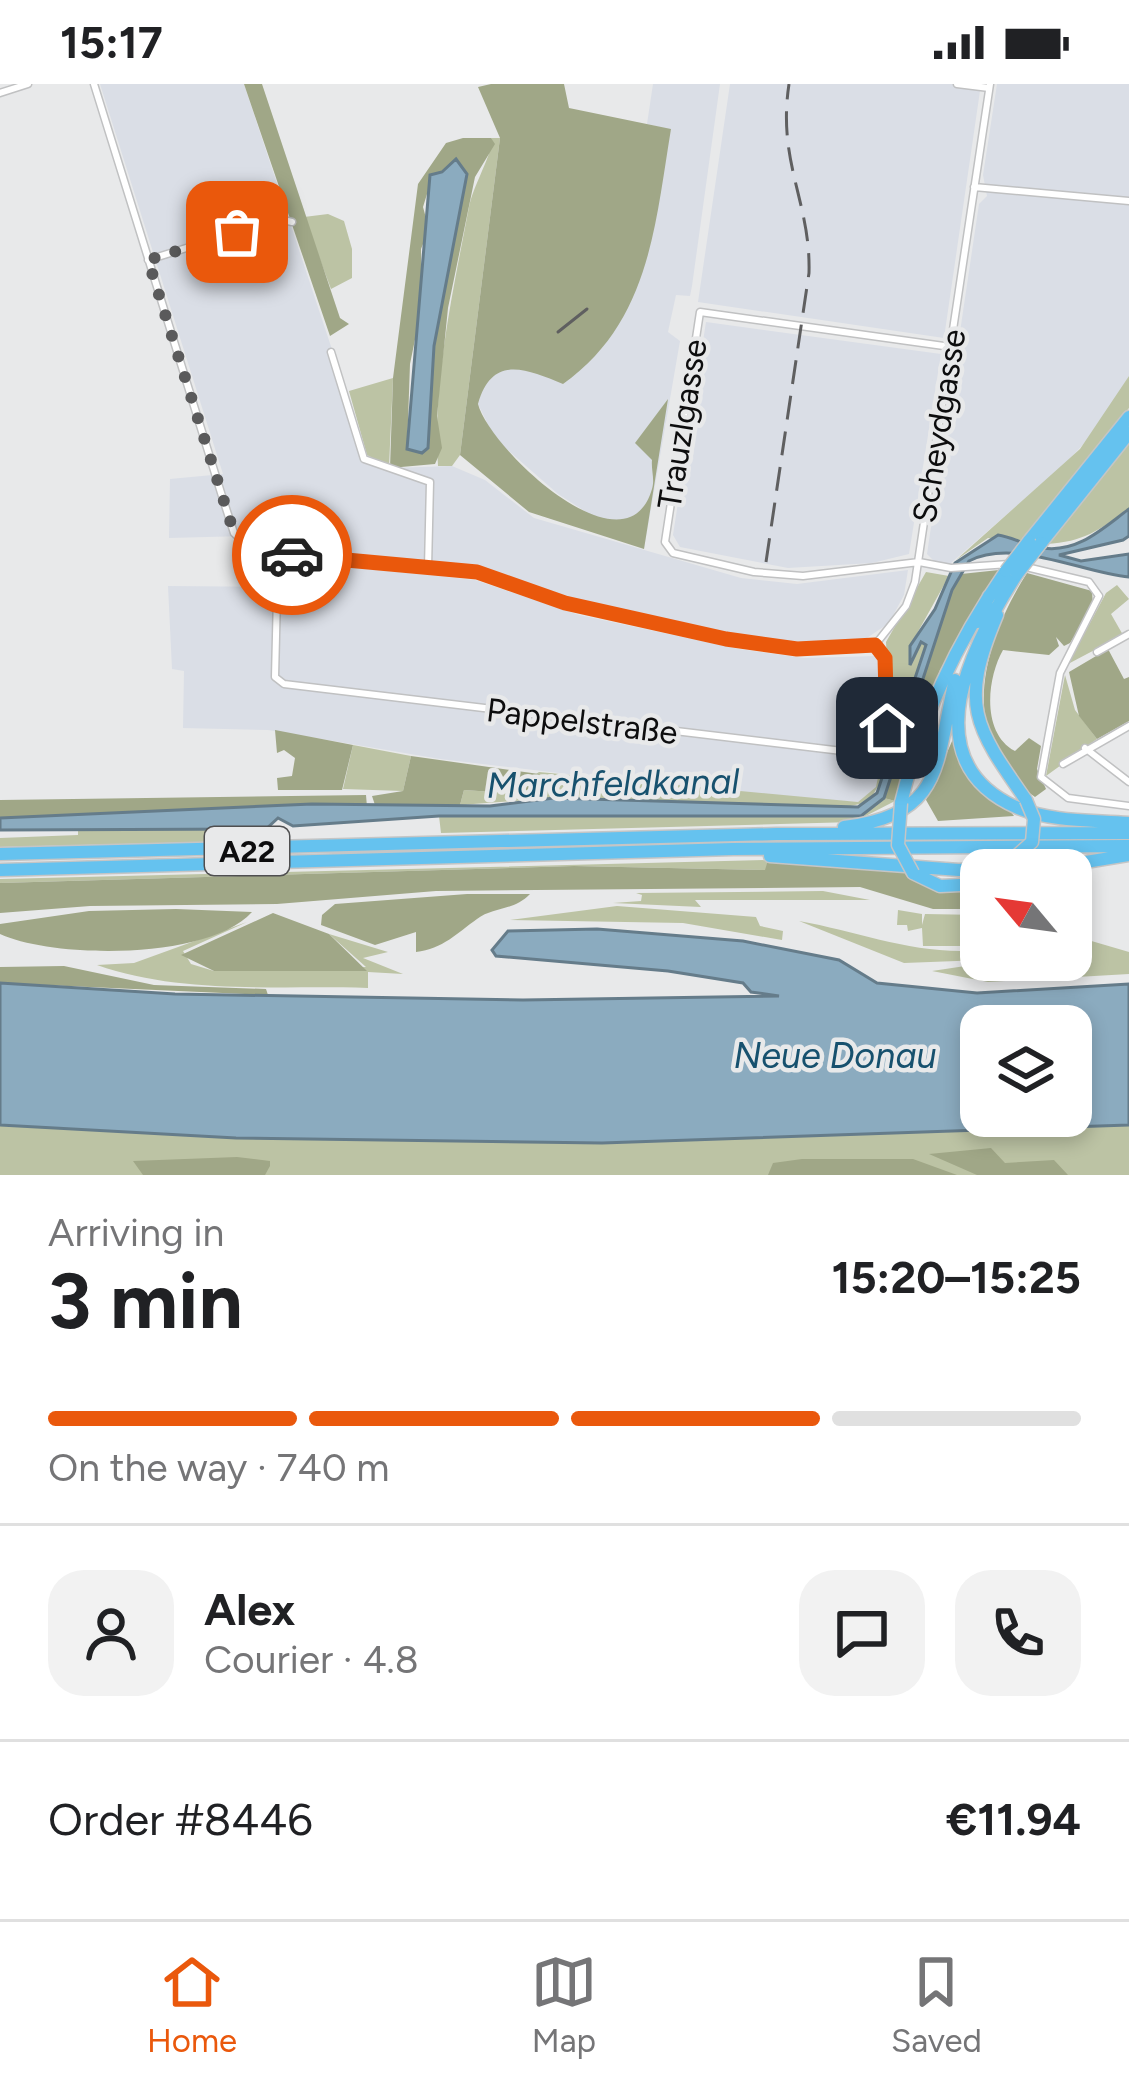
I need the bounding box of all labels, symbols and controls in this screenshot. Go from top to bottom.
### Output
text: 15:17 [60,15,163,69]
pin [186,181,288,283]
icon: bag [204,199,270,265]
street label: Scheydgasse [904,326,974,526]
street label: Trauzlgasse [649,336,715,512]
courier [232,495,352,615]
icon: car [259,522,325,588]
pin [836,677,938,779]
street label: Pappelstraße [484,690,680,752]
icon: home [854,695,920,761]
water label: Marchfeldkanal [486,759,741,807]
road number: A22 [205,827,289,875]
north arrow [960,849,1092,981]
map controls [960,849,1092,1137]
button: layers [960,1005,1092,1137]
water label: Neue Donau [733,1034,937,1077]
text: Arriving in [48,1209,224,1256]
text: 15:20–15:25 [831,1250,1081,1304]
text: 3 min [48,1254,243,1348]
text: On the way · 740 m [48,1444,389,1491]
button: person [48,1570,174,1696]
button: chat [799,1570,925,1696]
button: phone [955,1570,1081,1696]
text: Alex [204,1582,295,1636]
text: Courier · 4.8 [204,1636,419,1683]
text: Order #8446 [48,1792,313,1846]
text: €11.94 [946,1792,1081,1846]
tab: Home [147,1949,237,2060]
tab: Map [531,1949,597,2060]
tab: Saved [891,1949,982,2060]

